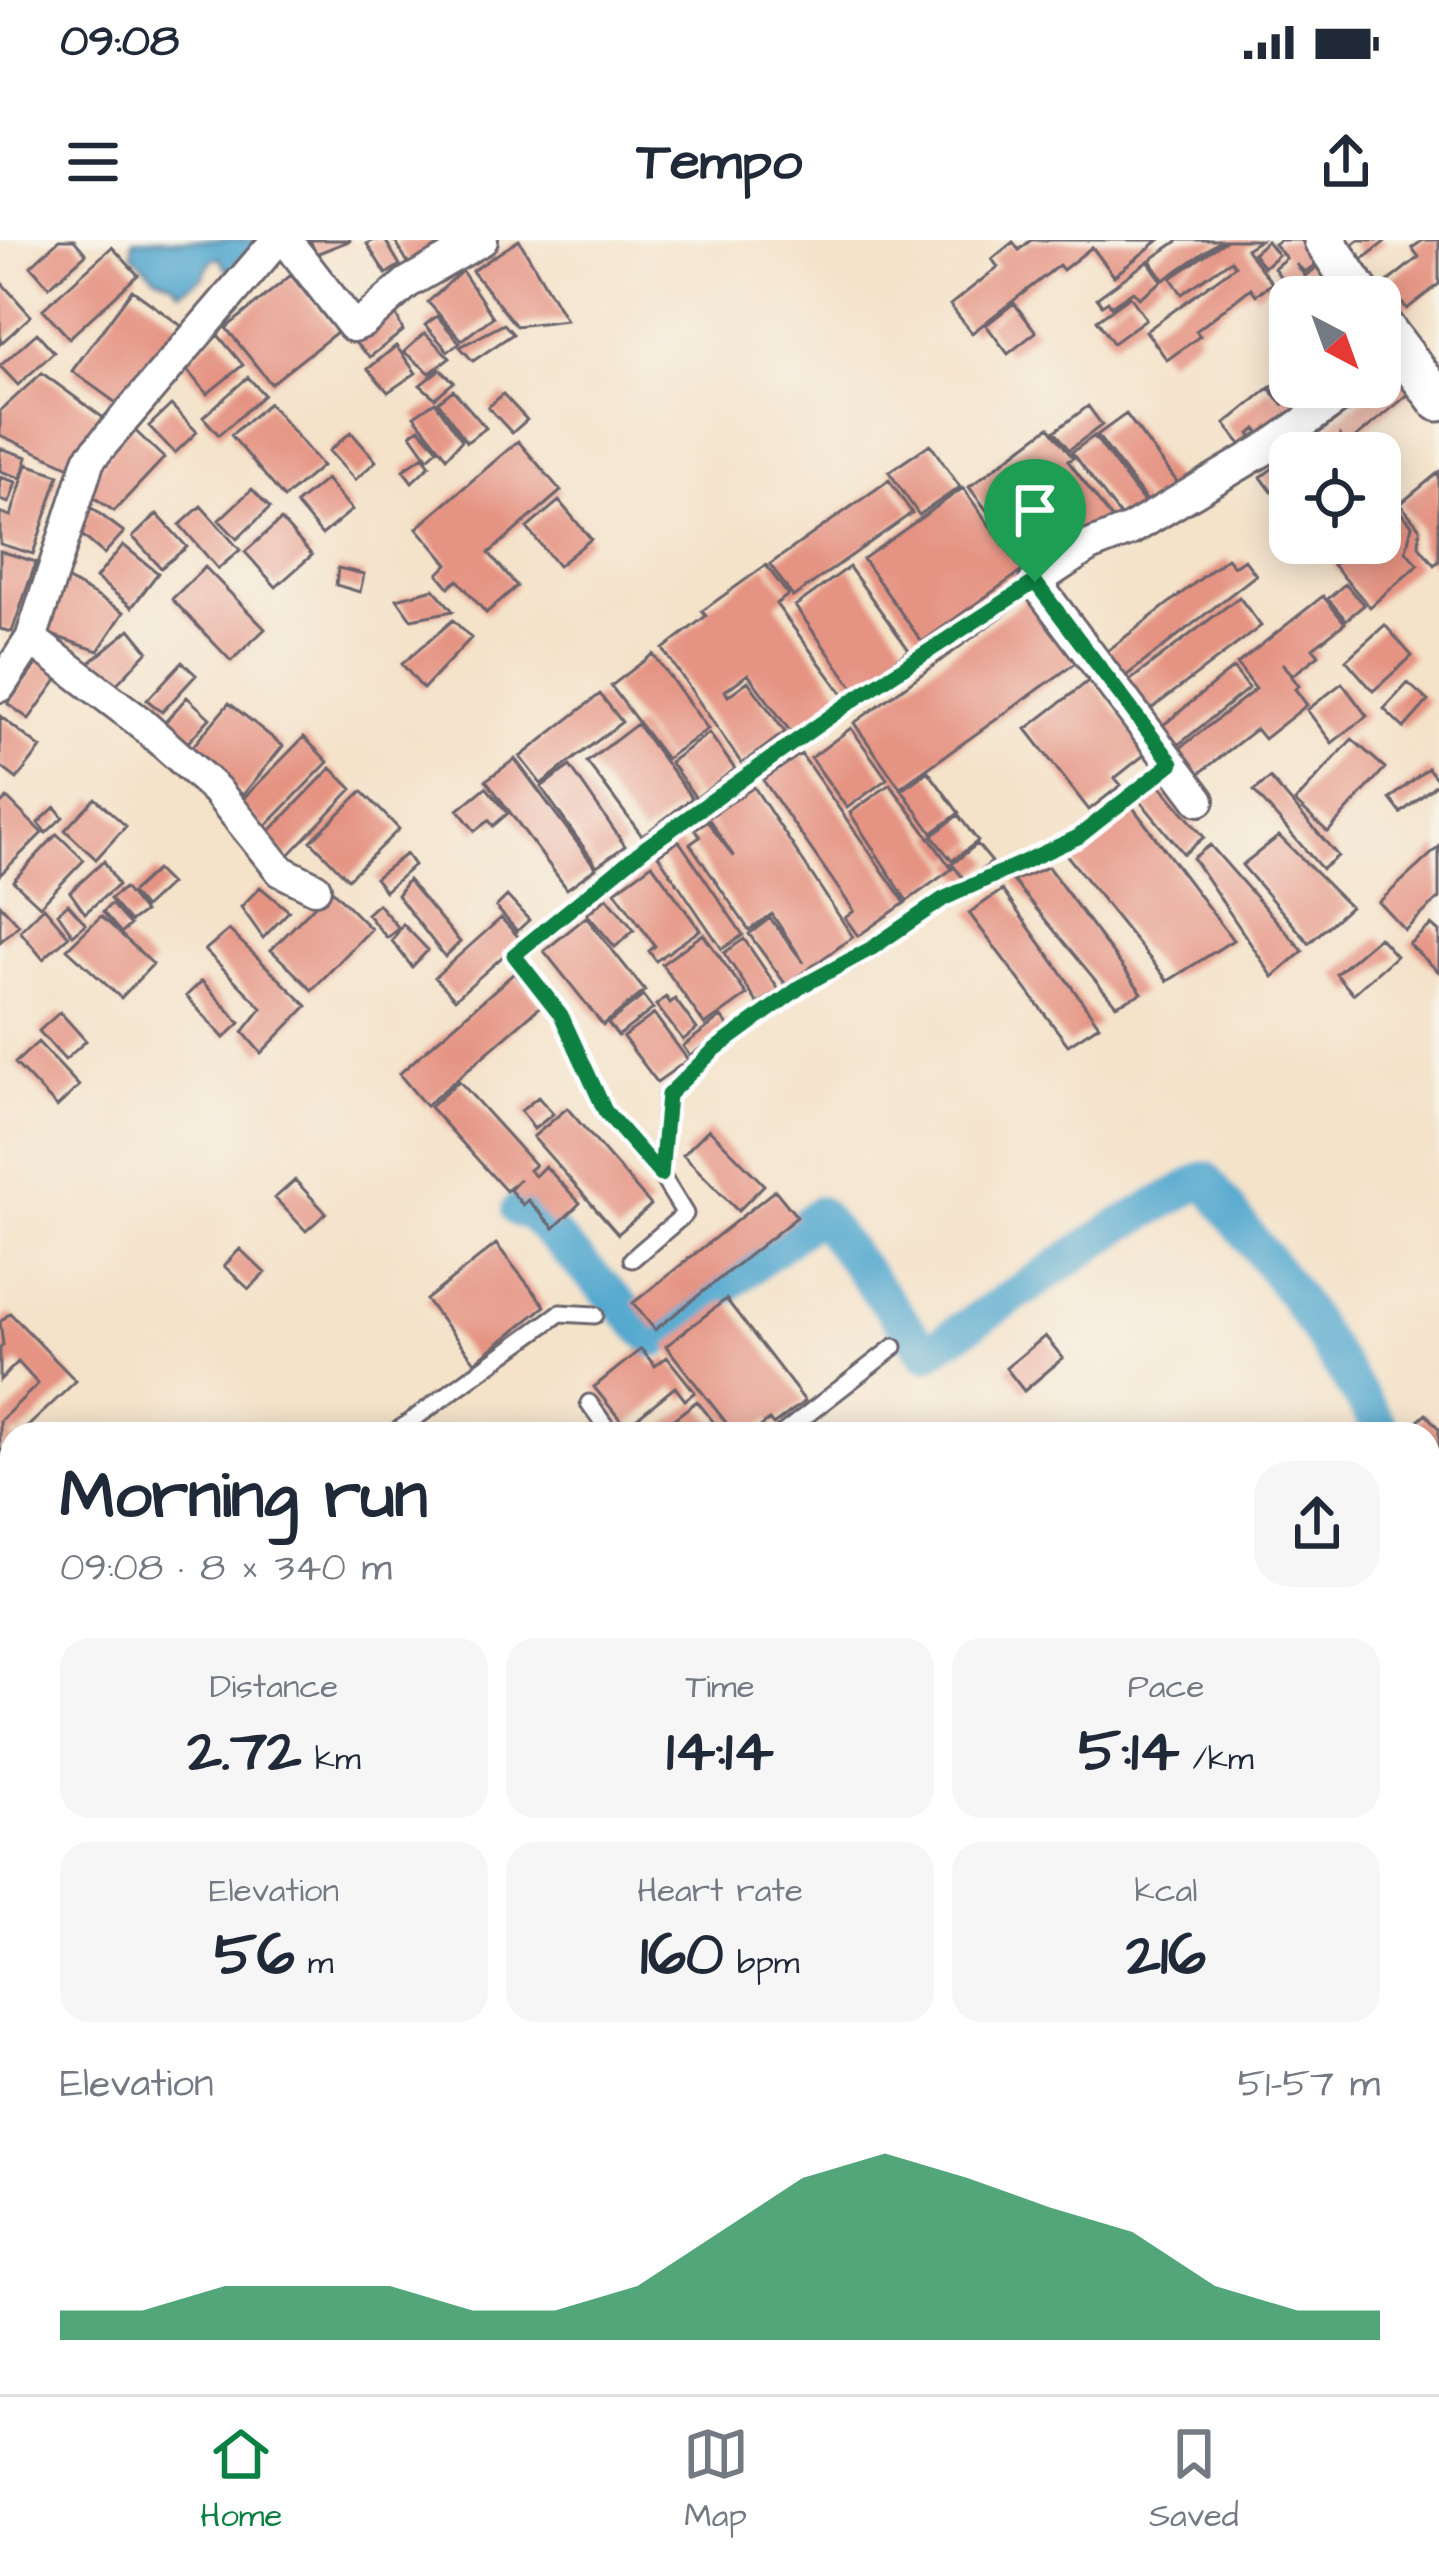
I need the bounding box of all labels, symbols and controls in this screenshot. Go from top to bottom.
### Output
text: 09:08 [60,11,179,73]
text: Tempo [637,125,802,200]
icon: menu [60,129,126,195]
icon: share [1313,129,1379,195]
north arrow [1269,276,1401,408]
map controls [1269,276,1401,564]
button: locate [1269,432,1401,564]
pin [984,459,1086,582]
icon: arrive [1002,477,1068,543]
text: Morning run [60,1451,428,1543]
button: share [1254,1461,1380,1587]
text: 09:08 · 8 × 340 m [60,1542,392,1596]
text: Distance [210,1664,338,1710]
text: Time [685,1664,755,1710]
text: Pace [1128,1664,1204,1710]
text: 2.72 [187,1710,301,1793]
text: 14:14 [666,1710,774,1793]
text: 5:14 [1078,1710,1179,1793]
text: km [301,1736,361,1782]
text: /km [1179,1736,1254,1782]
text: Elevation [209,1868,339,1914]
text: Heart rate [637,1868,803,1914]
text: kcal [1134,1868,1198,1914]
text: 56 [214,1914,295,1997]
text: 160 [641,1914,724,1997]
text: 216 [1126,1914,1206,1997]
text: m [295,1940,334,1986]
text: bpm [724,1940,799,1986]
text: Elevation [60,2058,214,2112]
text: 51–57 m [1238,2058,1380,2112]
tab: Home [200,2421,282,2539]
tab: Map [683,2421,749,2539]
tab: Saved [1149,2421,1239,2539]

